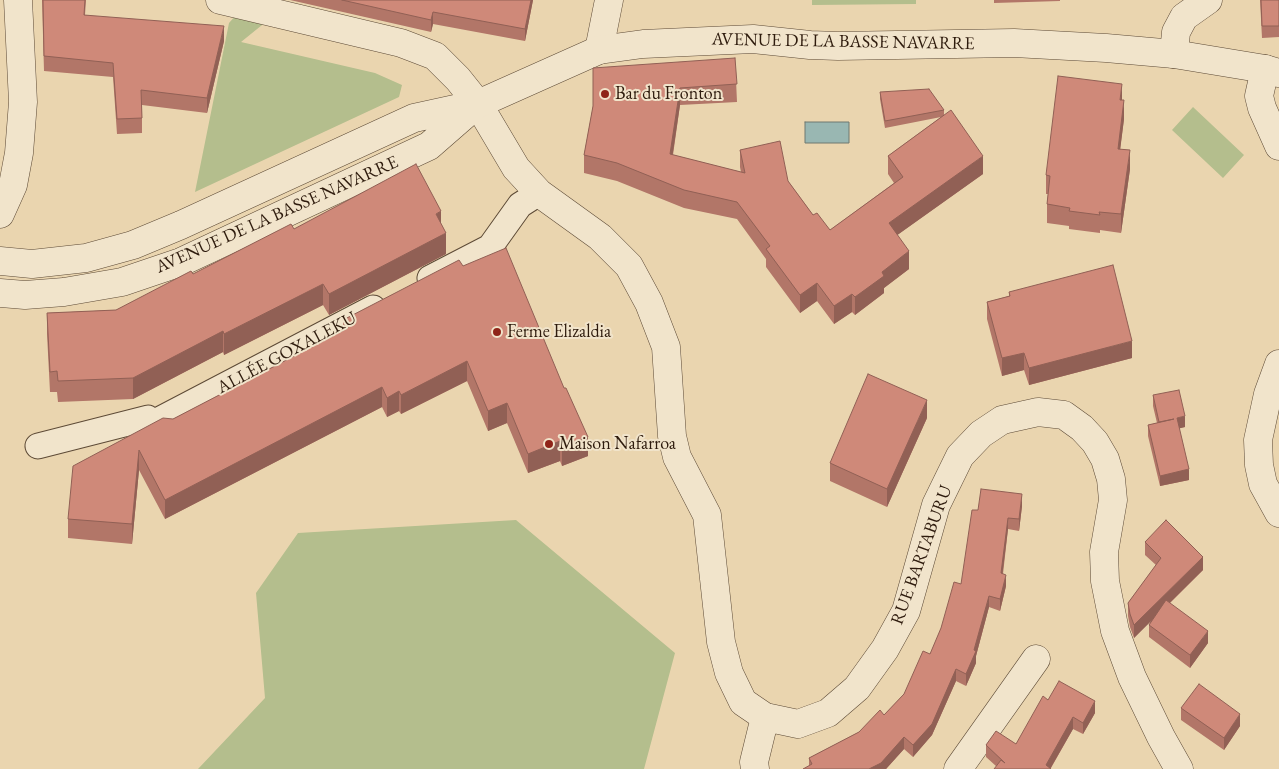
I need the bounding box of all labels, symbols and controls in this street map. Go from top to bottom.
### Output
street label: AVENUE DE LA BASSE NAVARRE [711,29,975,55]
place label: Bar du Fronton [615,83,722,105]
marker: Bar du Fronton [599,88,611,100]
street label: AVENUE DE LA BASSE NAVARRE [152,152,402,278]
street label: ALLÉE GOXALEKU [214,307,360,399]
place label: Ferme Elizaldia [507,321,611,343]
marker: Ferme Elizaldia [491,326,503,338]
place label: Maison Nafarroa [559,433,676,455]
marker: Maison Nafarroa [543,438,555,450]
street label: RUE BARTABURU [887,482,957,628]

